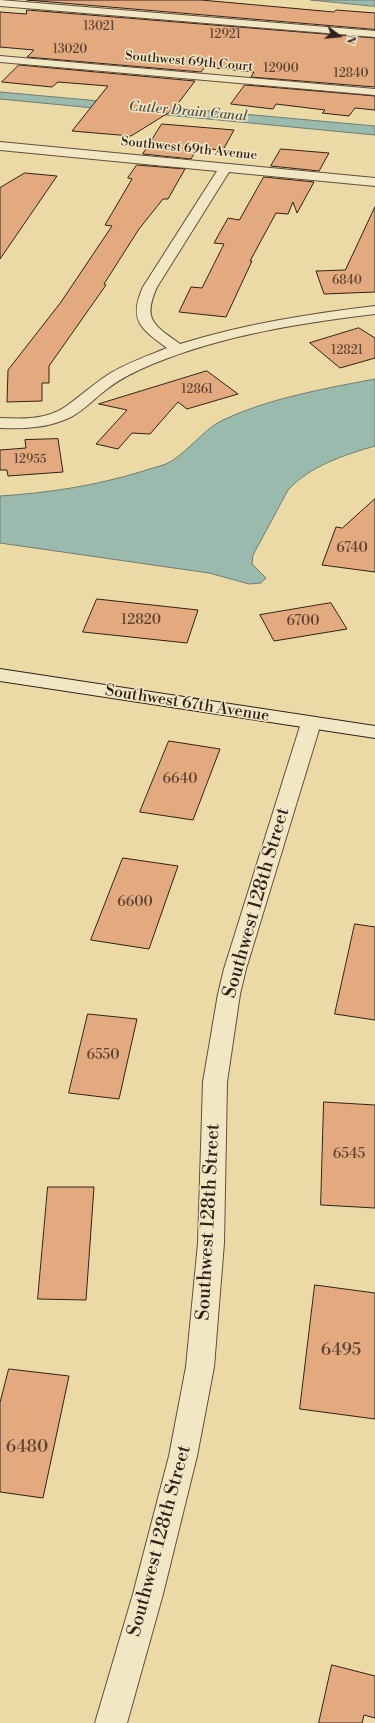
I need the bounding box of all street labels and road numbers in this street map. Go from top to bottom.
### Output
street label: Southwest 69th Court [124,49,254,75]
street label: Southwest 69th Avenue [120,134,258,164]
street label: Southwest 67th Avenue [103,682,271,726]
street label: Southwest 128th Street [219,805,295,1001]
street label: Southwest 128th Street [192,1123,226,1321]
street label: Southwest 128th Street [123,1443,197,1639]

